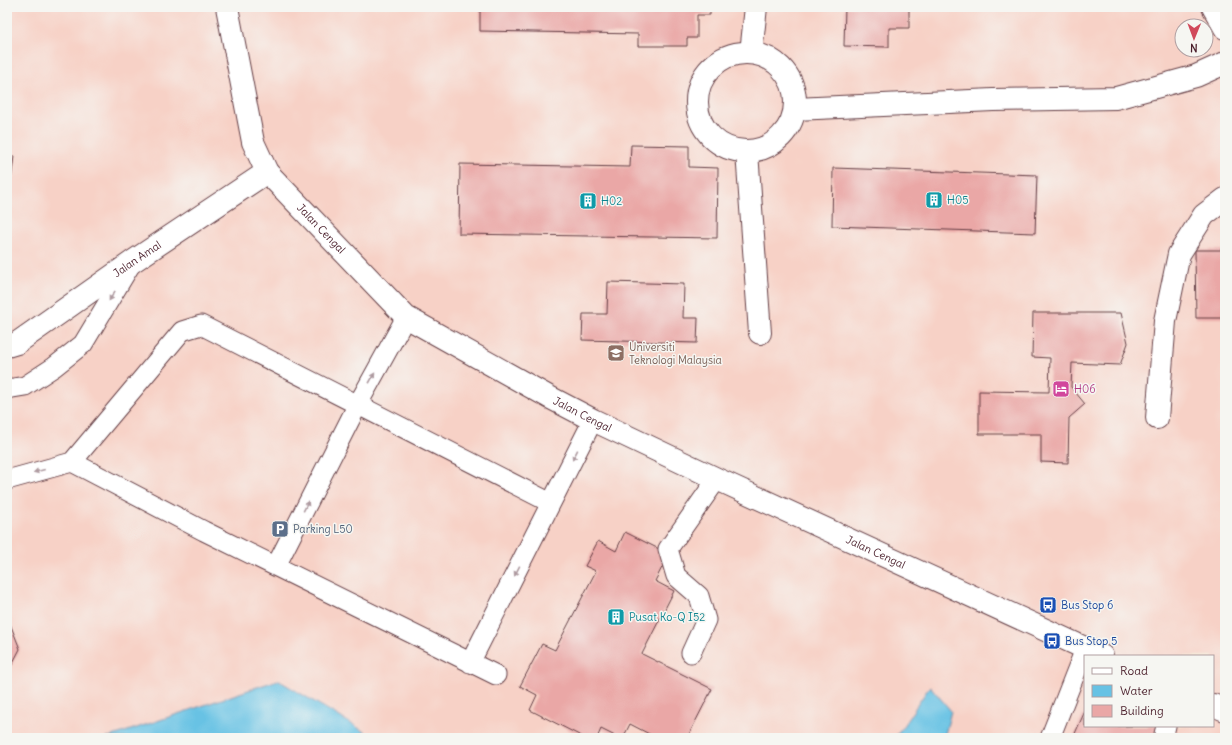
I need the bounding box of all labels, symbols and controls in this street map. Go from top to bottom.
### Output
north arrow [1174,18,1214,58]
text: N [1190,41,1198,55]
building icon: H05 [924,190,944,210]
building icon: H02 [578,191,598,211]
place label: H05 [947,193,968,207]
place label: H02 [601,194,622,208]
street label: Jalan Cengal [294,201,348,256]
street label: Jalan Amal [110,238,164,280]
one-way arrow [108,290,115,302]
place label: Universiti Teknologi Malaysia [629,340,722,367]
school or university icon: Universiti Teknologi Malaysia [606,343,626,363]
one-way arrow [369,372,376,384]
hotel icon: H06 [1051,379,1071,399]
place label: H06 [1074,382,1095,396]
street label: Jalan Cengal [551,393,614,435]
one-way arrow [572,449,579,460]
one-way arrow [33,469,46,475]
one-way arrow [303,500,310,511]
parking icon: Parking L50 [270,519,290,539]
place label: Parking L50 [293,522,353,536]
street label: Jalan Cengal [844,532,908,572]
one-way arrow [514,565,520,576]
bus stop icon: Bus Stop 6 [1038,595,1058,615]
place label: Bus Stop 6 [1061,598,1113,612]
building icon: Pusat Ko-Q I52 [606,607,626,627]
place label: Pusat Ko-Q I52 [629,610,705,624]
bus stop icon: Bus Stop 5 [1042,631,1062,651]
place label: Bus Stop 5 [1065,634,1117,648]
legend [1084,655,1214,727]
text: Road [1120,663,1148,678]
text: Water [1120,683,1153,698]
text: Building [1120,703,1164,718]

